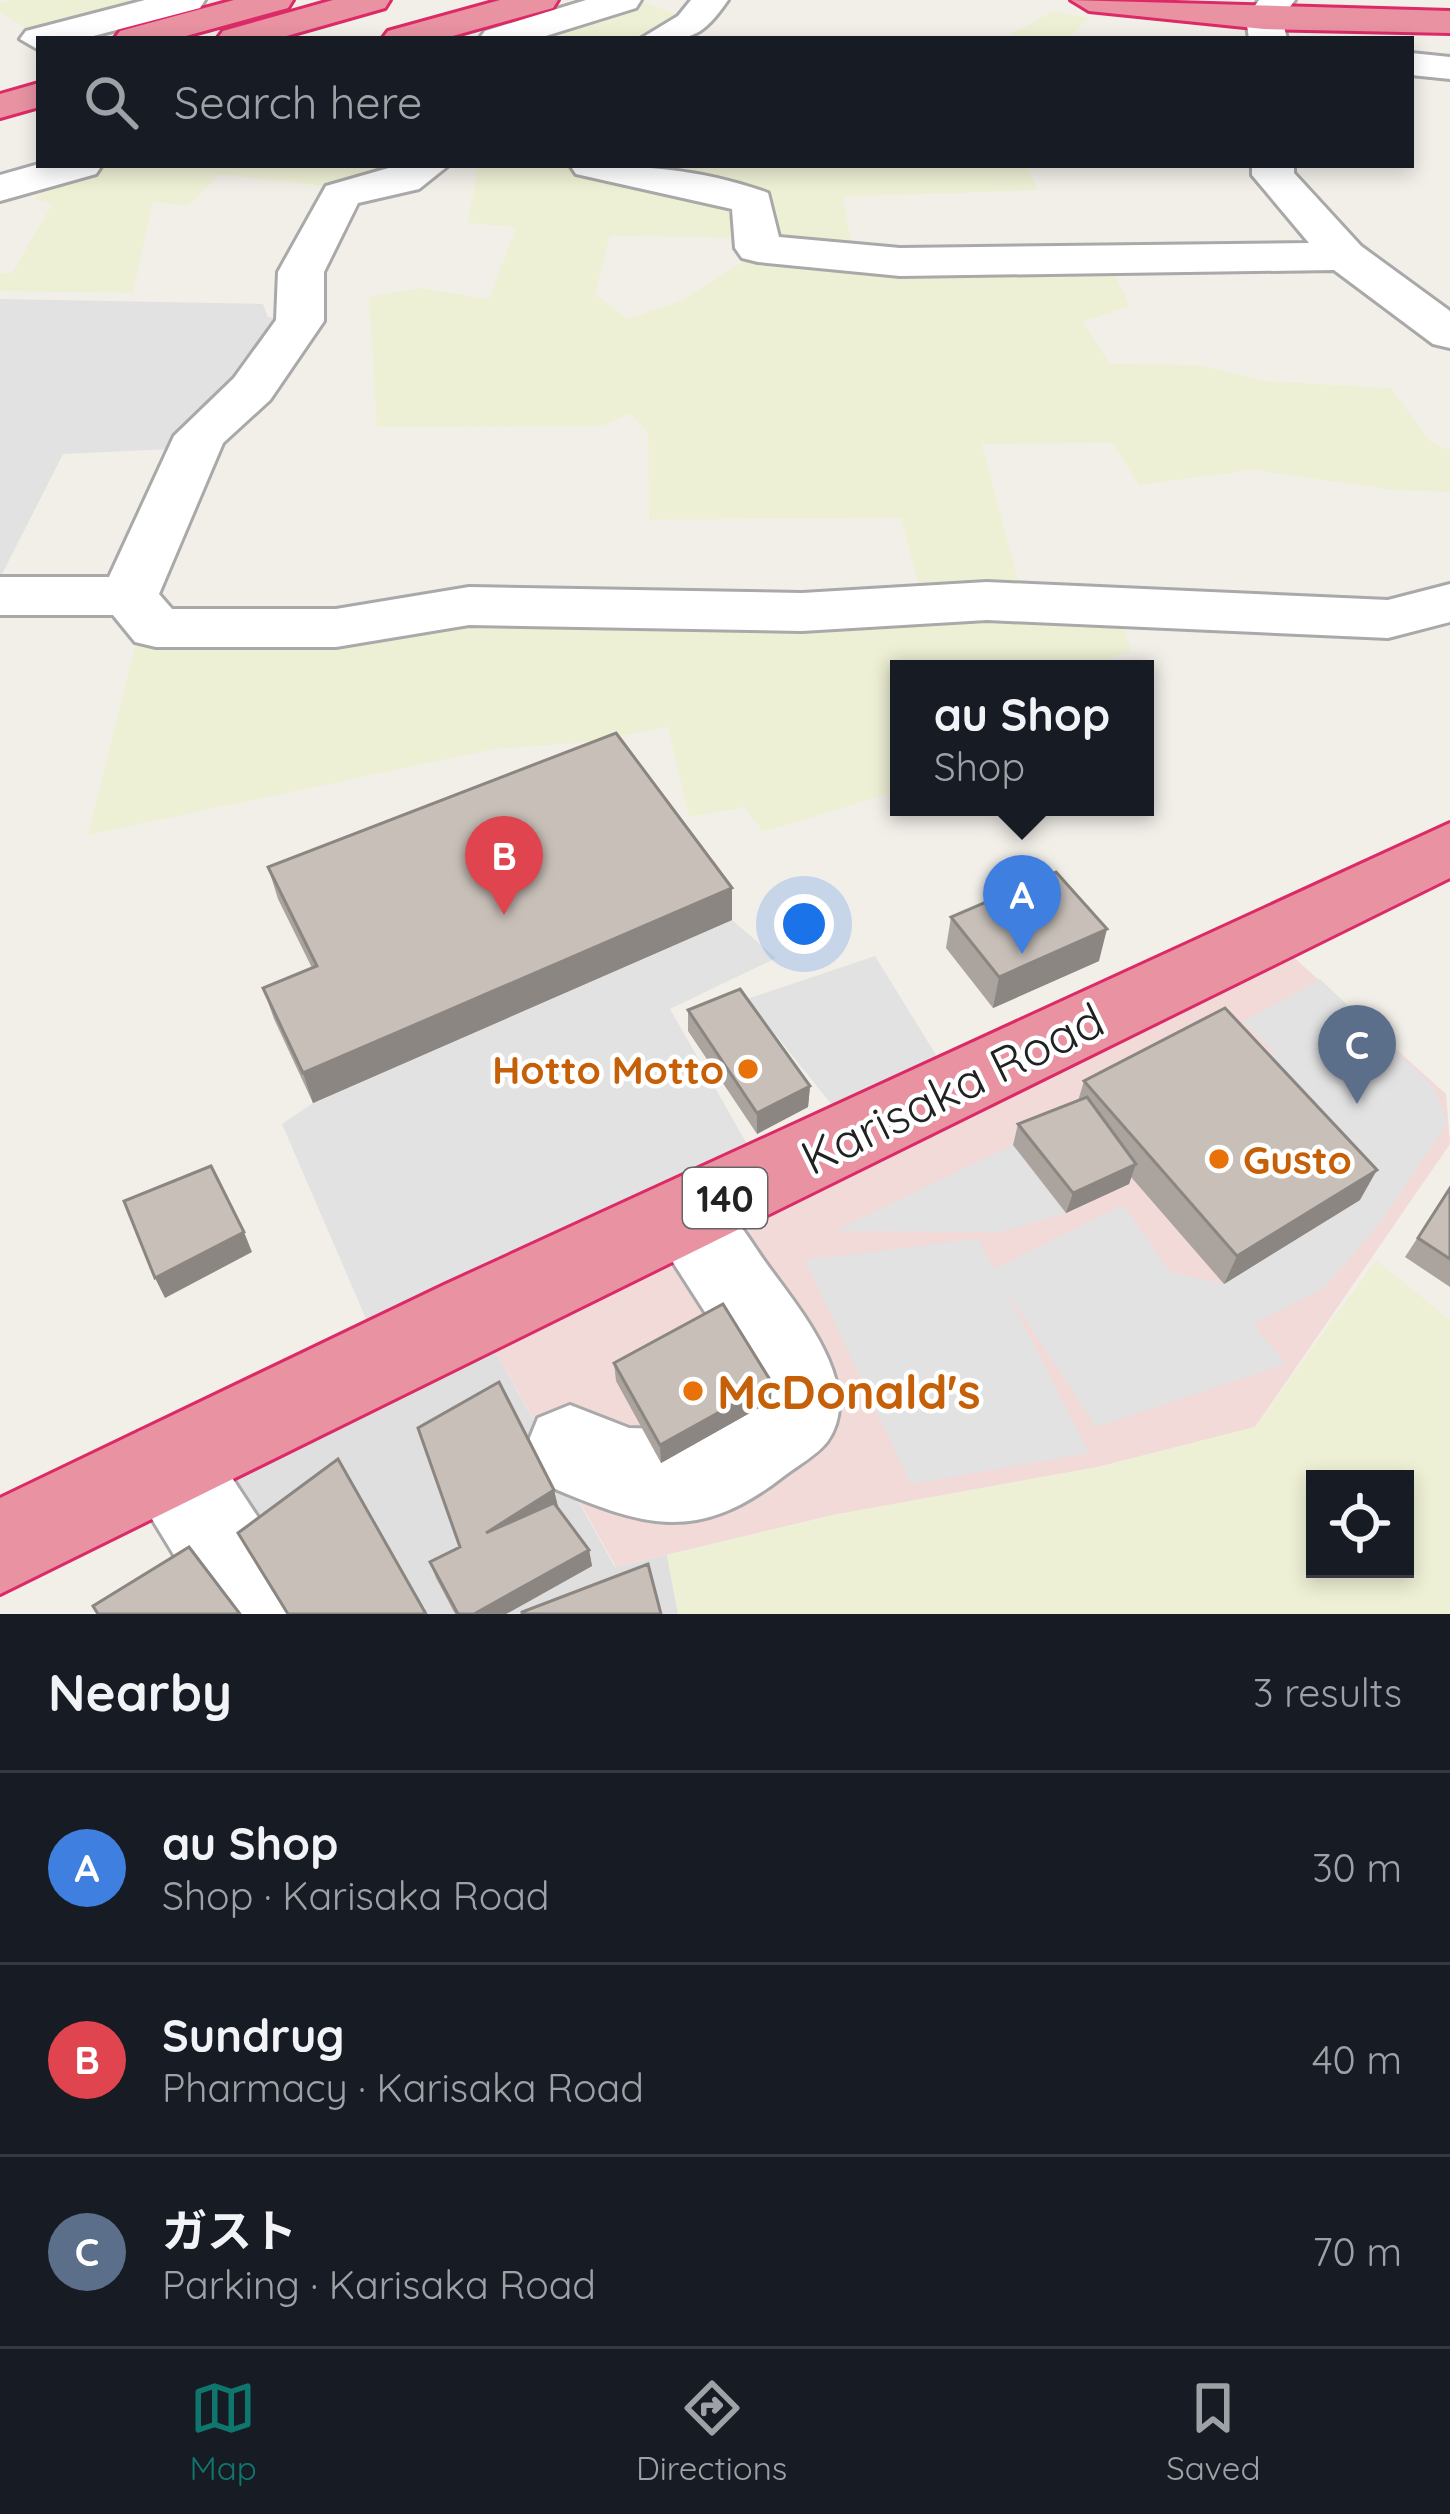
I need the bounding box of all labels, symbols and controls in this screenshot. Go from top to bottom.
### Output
search box [36,36,1414,168]
icon: search [78,69,144,135]
text: Search here [174,74,422,130]
popup [890,660,1154,816]
text: au Shop [934,686,1110,742]
text: Shop [934,742,1025,791]
pin: B [465,816,543,915]
pin: A [983,855,1061,954]
your location [774,894,834,954]
street label: Karisaka Road [791,989,1113,1187]
pin: C [1318,1005,1396,1104]
place label: Hotto Motto [492,1045,724,1094]
marker: Hotto Motto [735,1056,761,1082]
place label: Gusto [1243,1135,1352,1184]
marker: Gusto [1206,1146,1232,1172]
road number: 140 [683,1168,767,1228]
place label: McDonald's [717,1361,981,1421]
marker: McDonald's [680,1378,706,1404]
map controls [1306,1470,1414,1578]
button: locate [1306,1470,1414,1578]
text: Nearby [48,1660,232,1724]
text: 3 results [1253,1668,1402,1717]
text: au Shop [162,1815,338,1871]
text: A [75,1843,99,1892]
text: 30 m [1312,1843,1402,1892]
text: Shop · Karisaka Road [162,1871,549,1920]
text: Sundrug [162,2007,345,2063]
text: B [74,2035,100,2084]
text: 40 m [1312,2035,1402,2084]
text: Pharmacy · Karisaka Road [162,2063,644,2112]
text: ガスト [162,2202,297,2258]
text: C [75,2227,99,2276]
text: 70 m [1313,2227,1402,2276]
text: Parking · Karisaka Road [162,2260,596,2309]
tab: Map [190,2375,257,2488]
tab: Directions [636,2375,787,2488]
tab: Saved [1166,2375,1260,2488]

